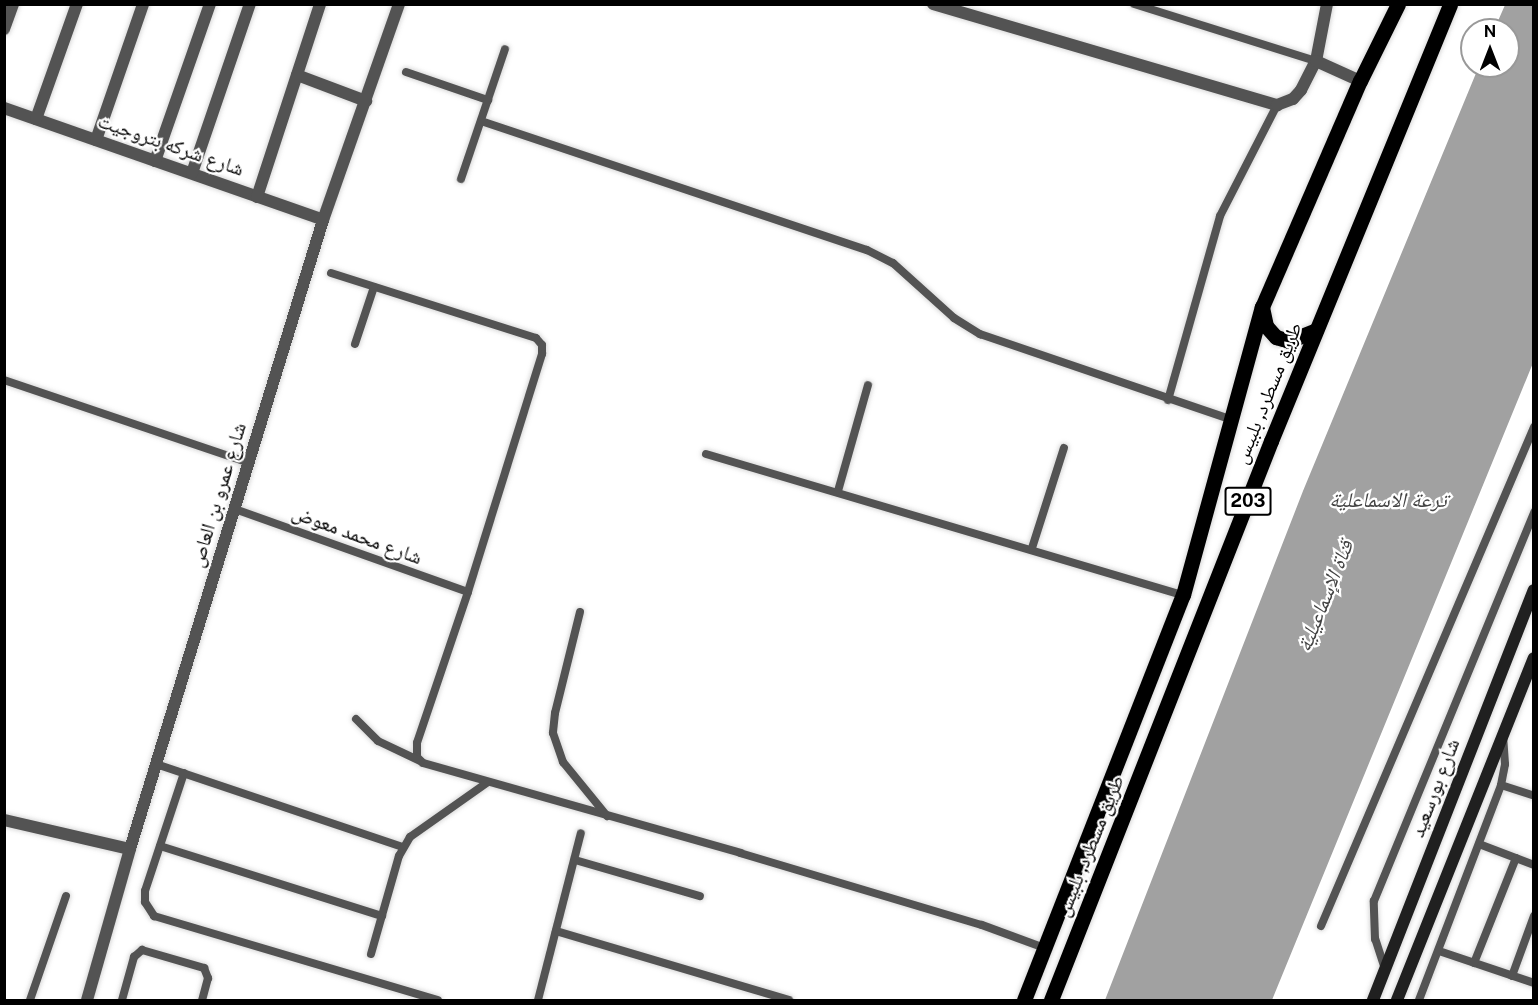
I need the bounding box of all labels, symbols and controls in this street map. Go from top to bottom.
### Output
north arrow [1460,18,1520,78]
text: N [1484,22,1496,41]
street label: شارع شركه بتروجيت [95,109,247,181]
street label: طريق مسطرد, بلبيس [1229,319,1307,467]
street label: شارع عمرو بن العاص [185,420,251,570]
road number: 203 [1224,486,1272,516]
water label: ترعة الاسماعلية [1329,487,1447,513]
street label: شارع محمد معوض [289,500,425,570]
water label: قناة الإسماعيلية [1291,537,1359,655]
street label: شارع بورسعيد [1405,735,1465,841]
street label: طريق مسطرد, بلبيس [1051,772,1129,920]

